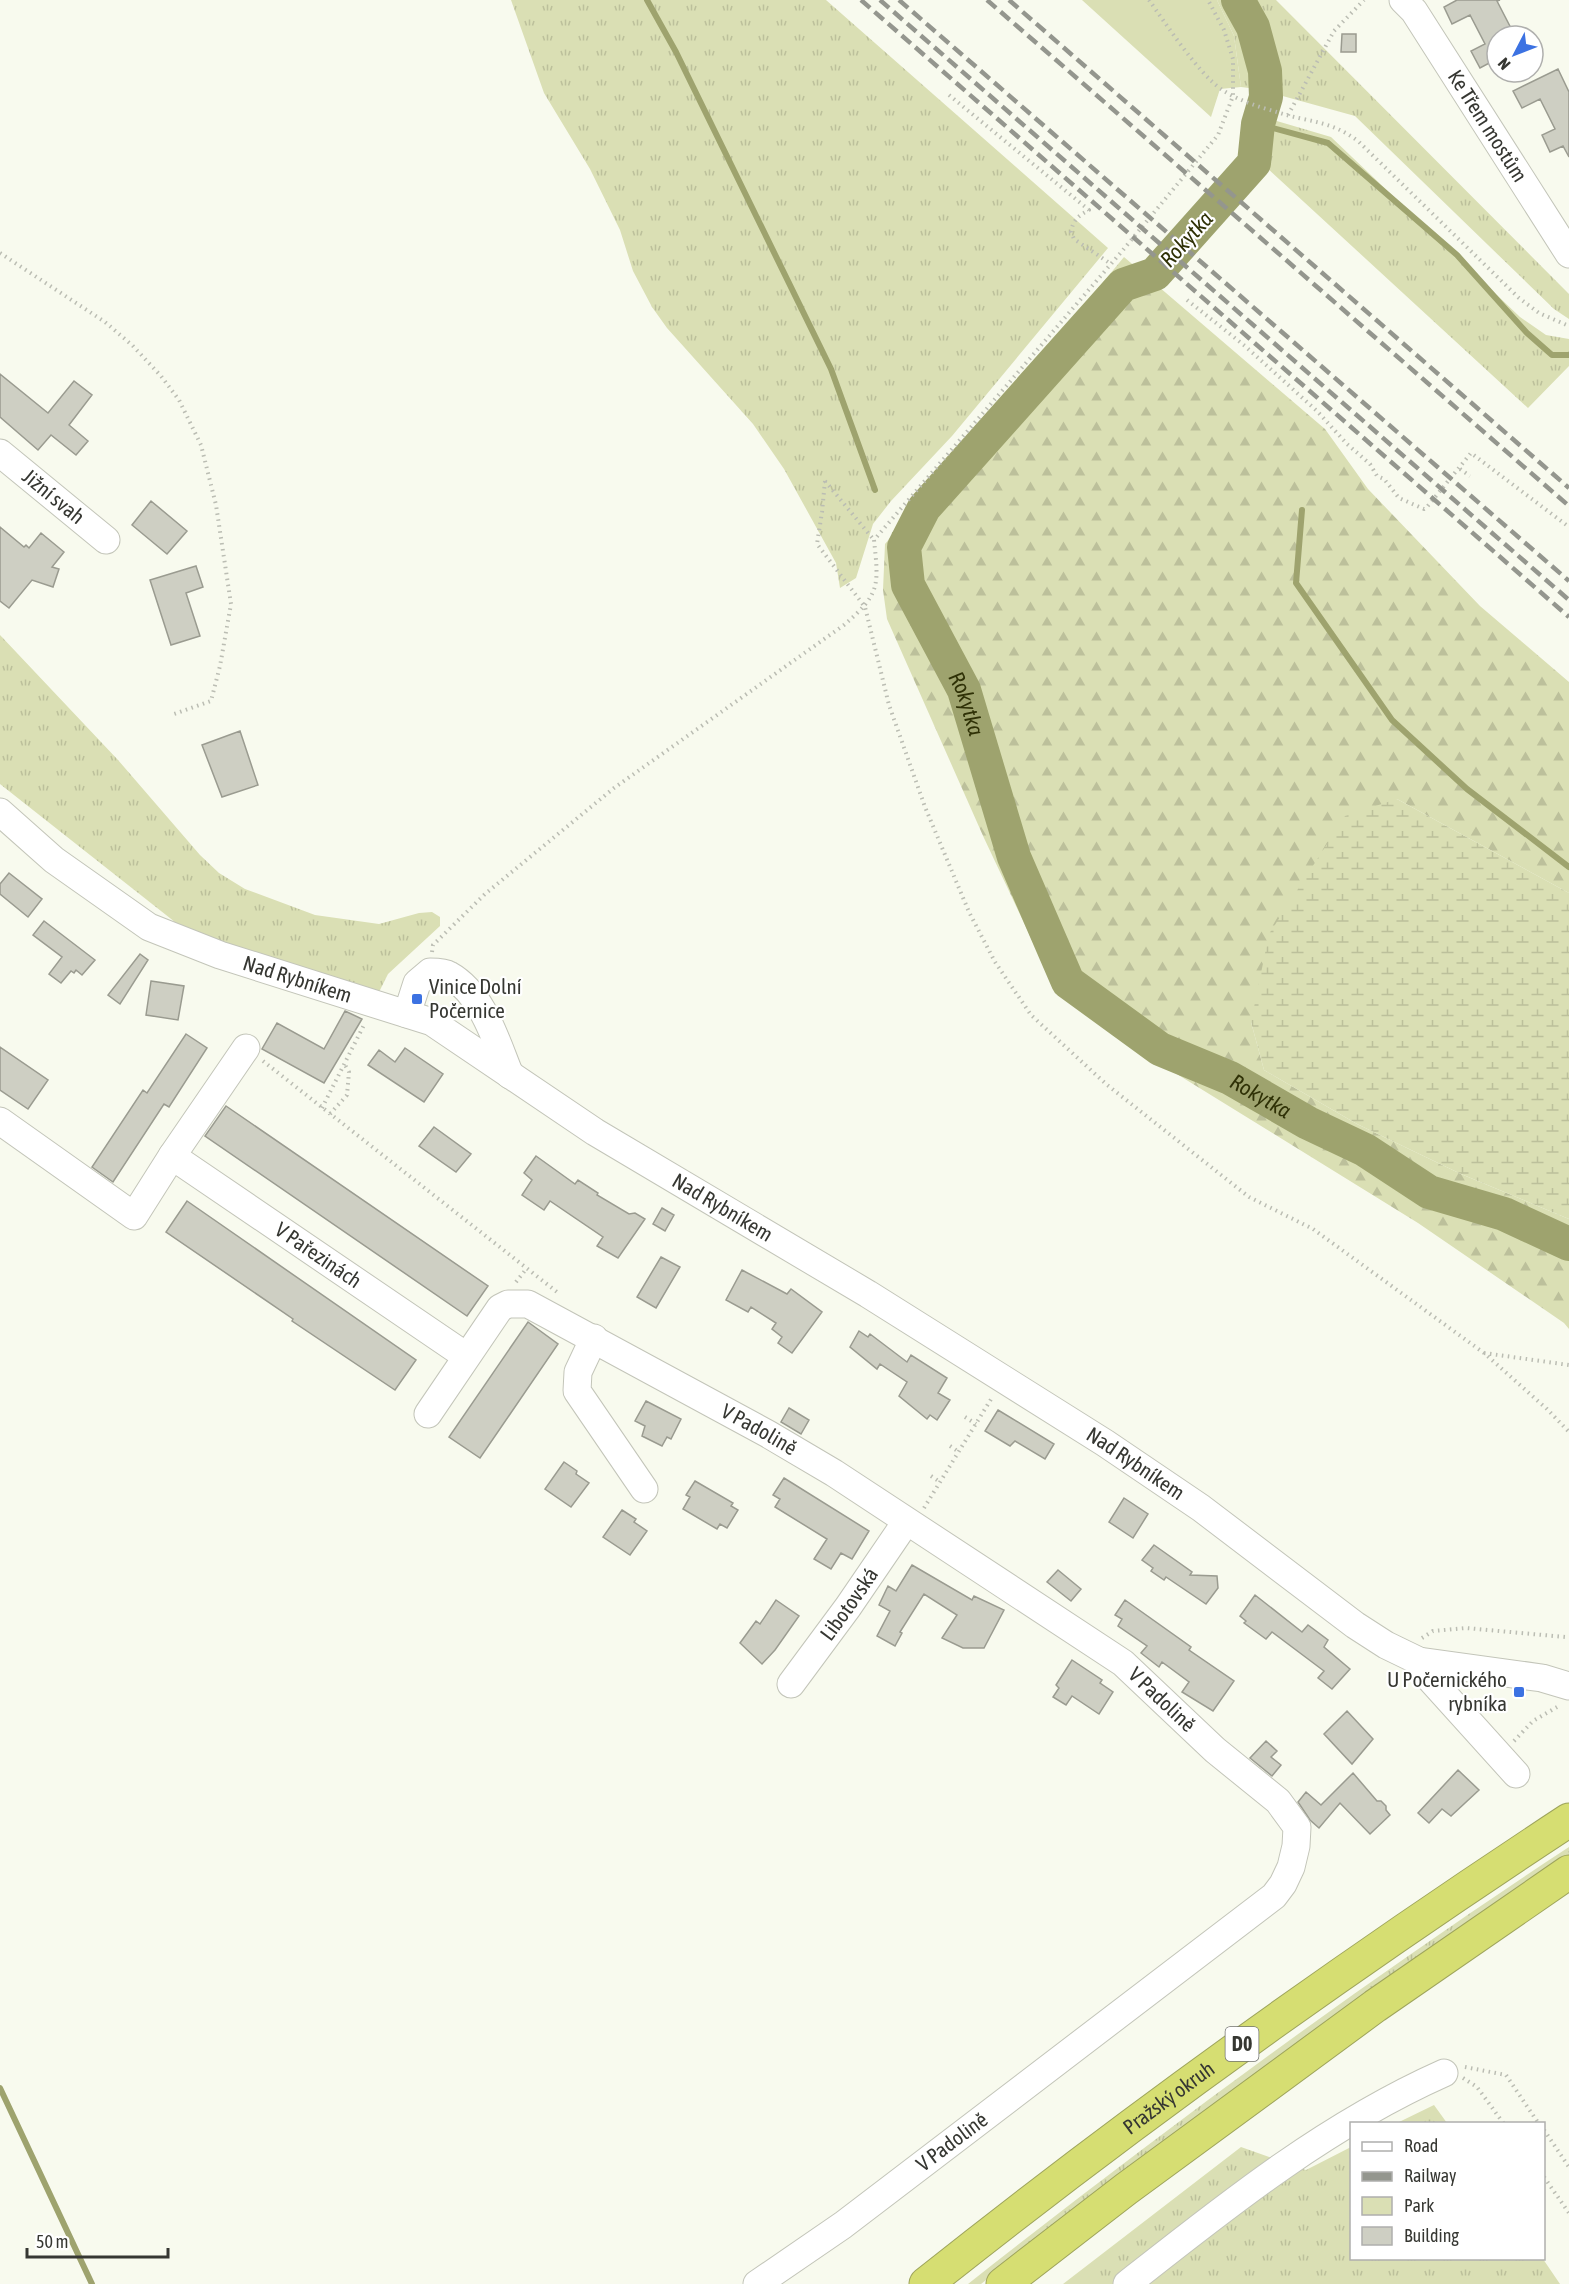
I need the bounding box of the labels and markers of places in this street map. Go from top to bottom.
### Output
place label: Vinice Dolní Počernice [429,974,522,1022]
marker: Vinice Dolní Počernice [410,992,424,1006]
place label: U Počernického rybníka [1387,1667,1507,1715]
marker: U Počernického rybníka [1512,1685,1526,1699]

